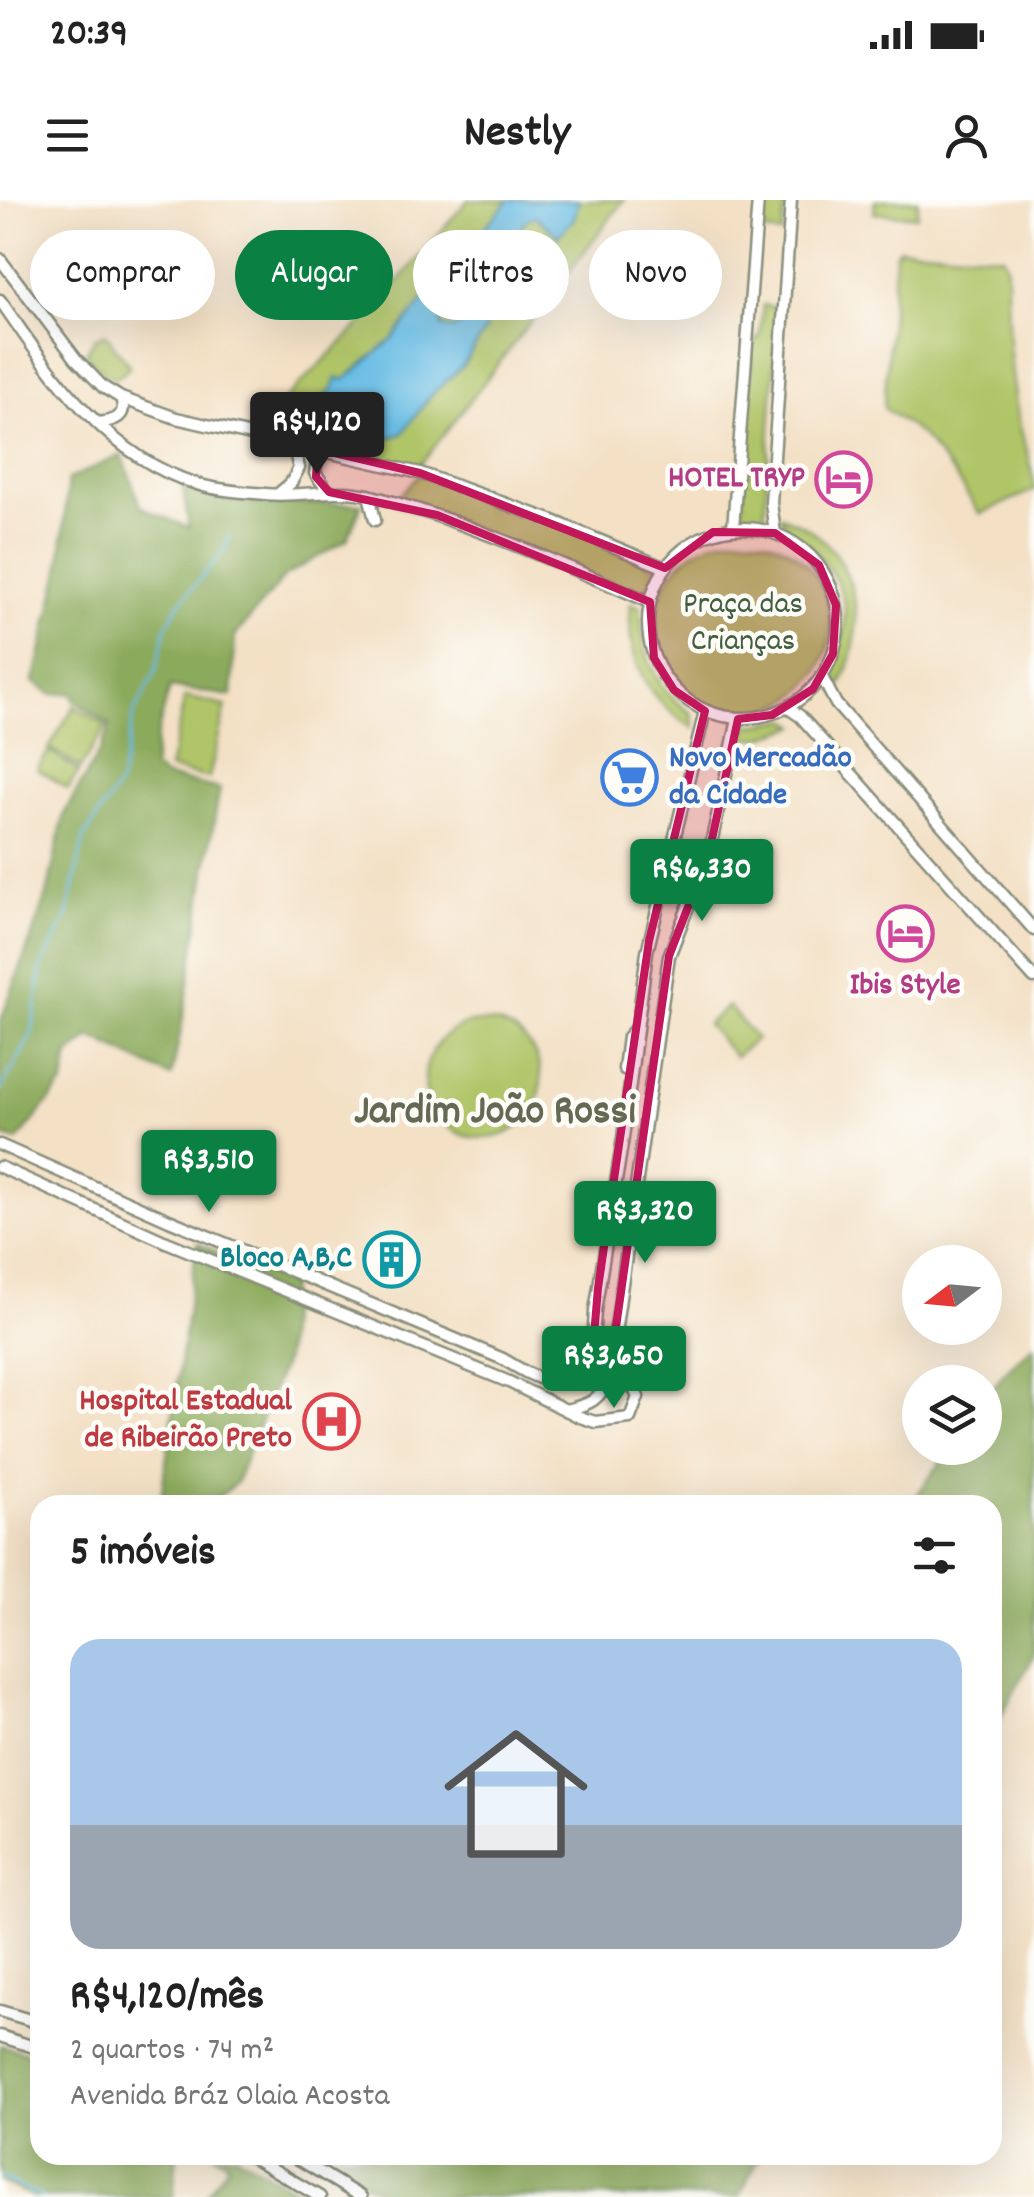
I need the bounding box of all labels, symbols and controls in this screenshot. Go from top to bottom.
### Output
text: 20:39 [50,8,128,63]
text: Nestly [464,103,570,167]
icon: menu [40,108,95,163]
icon: person [939,108,994,163]
chip: Comprar [30,230,215,320]
chip: Alugar [235,230,393,320]
chip: Filtros [413,230,569,320]
chip: Novo [589,230,722,320]
pin: R$4,120 [225,392,409,477]
text: R$4,120 [272,401,362,447]
hotel icon: HOTEL TRYP [814,450,874,510]
place label: HOTEL TRYP [668,457,805,503]
park label: Praça das Crianças [683,583,803,666]
place label: Novo Mercadão da Cidade [669,737,852,820]
supermarket icon: Novo Mercadão da Cidade [600,748,660,808]
pin: R$6,330 [610,839,794,924]
text: R$6,330 [652,848,752,894]
hotel icon: Ibis Style [875,903,935,963]
place label: Ibis Style [849,964,961,1010]
district label: Jardim João Rossi [354,1084,636,1144]
pin: R$3,510 [117,1130,301,1215]
text: R$3,510 [163,1139,255,1185]
pin: R$3,320 [553,1181,737,1266]
text: R$3,320 [596,1190,694,1236]
building icon: Bloco A,B,C [361,1230,421,1290]
place label: Bloco A,B,C [220,1237,352,1283]
north arrow [902,1245,1002,1345]
map controls [902,1245,1002,1465]
pin: R$3,650 [522,1326,706,1411]
text: R$3,650 [564,1335,664,1381]
button: layers [902,1365,1002,1465]
place label: Hospital Estadual de Ribeirão Preto [79,1380,292,1463]
hospital icon: Hospital Estadual de Ribeirão Preto [301,1391,361,1451]
text: 5 imóveis [70,1525,216,1585]
icon: filters [907,1528,962,1583]
icon: home [426,1704,606,1884]
text: R$4,120/mês [70,1969,264,2029]
text: 2 quartos · 74 m² [70,2029,274,2075]
text: Avenida Bráz Olaia Acosta [70,2075,389,2121]

